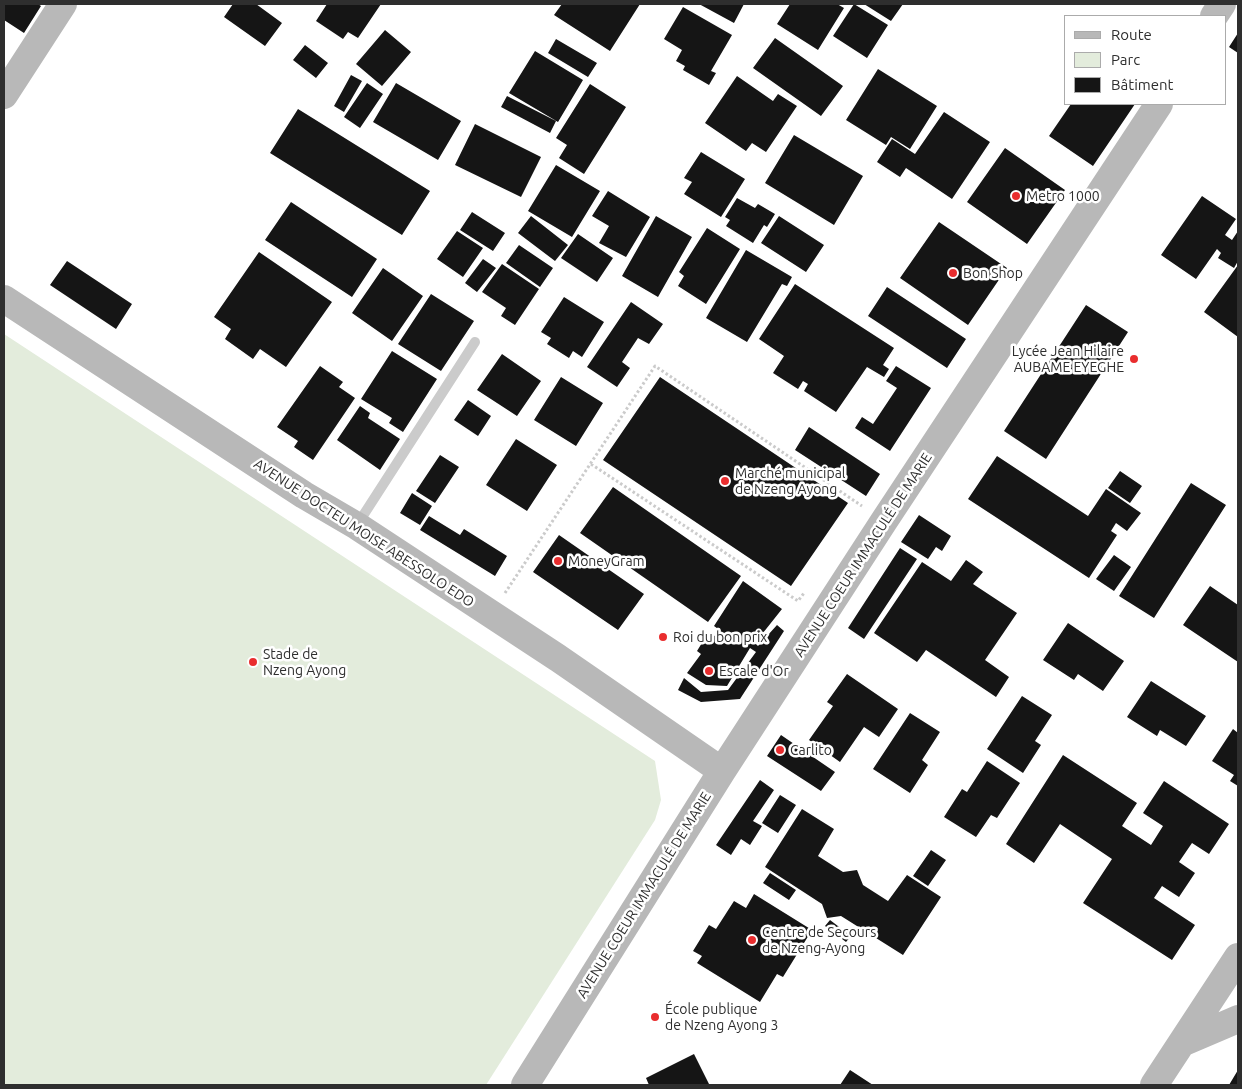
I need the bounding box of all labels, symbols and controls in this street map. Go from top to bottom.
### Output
legend [1064,15,1227,105]
text: Route [1111,26,1152,43]
text: Parc [1111,51,1140,68]
text: Bâtiment [1111,76,1173,93]
place label: Metro 1000 [1026,188,1100,204]
marker: Metro 1000 [1010,190,1022,202]
place label: Bon Shop [963,265,1023,281]
marker: Bon Shop [947,267,959,279]
place label: Lycée Jean Hilaire AUBAME EYEGHE [1012,343,1124,376]
marker: Lycée Jean Hilaire AUBAME EYEGHE [1128,353,1140,365]
street label: AVENUE COEUR IMMACULÉ DE MARIE [791,450,935,660]
street label: AVENUE DOCTEU MOISE ABESSOLO EDO [251,455,477,611]
place label: Marché municipal de Nzeng Ayong [735,465,846,498]
marker: Marché municipal de Nzeng Ayong [719,475,731,487]
place label: MoneyGram [568,553,645,569]
marker: MoneyGram [552,555,564,567]
place label: Roi du bon prix [673,629,767,645]
marker: Roi du bon prix [657,631,669,643]
place label: Stade de Nzeng Ayong [263,646,346,679]
marker: Stade de Nzeng Ayong [247,656,259,668]
place label: Escale d'Or [719,663,789,679]
marker: Escale d'Or [703,665,715,677]
place label: Carlito [790,742,832,758]
marker: Carlito [774,744,786,756]
street label: AVENUE COEUR IMMACULÉ DE MARIE [573,789,715,1001]
place label: Centre de Secours de Nzeng-Ayong [762,924,876,956]
marker: Centre de Secours de Nzeng-Ayong [746,934,758,946]
place label: École publique de Nzeng Ayong 3 [665,1001,779,1034]
marker: École publique de Nzeng Ayong 3 [649,1011,661,1023]

